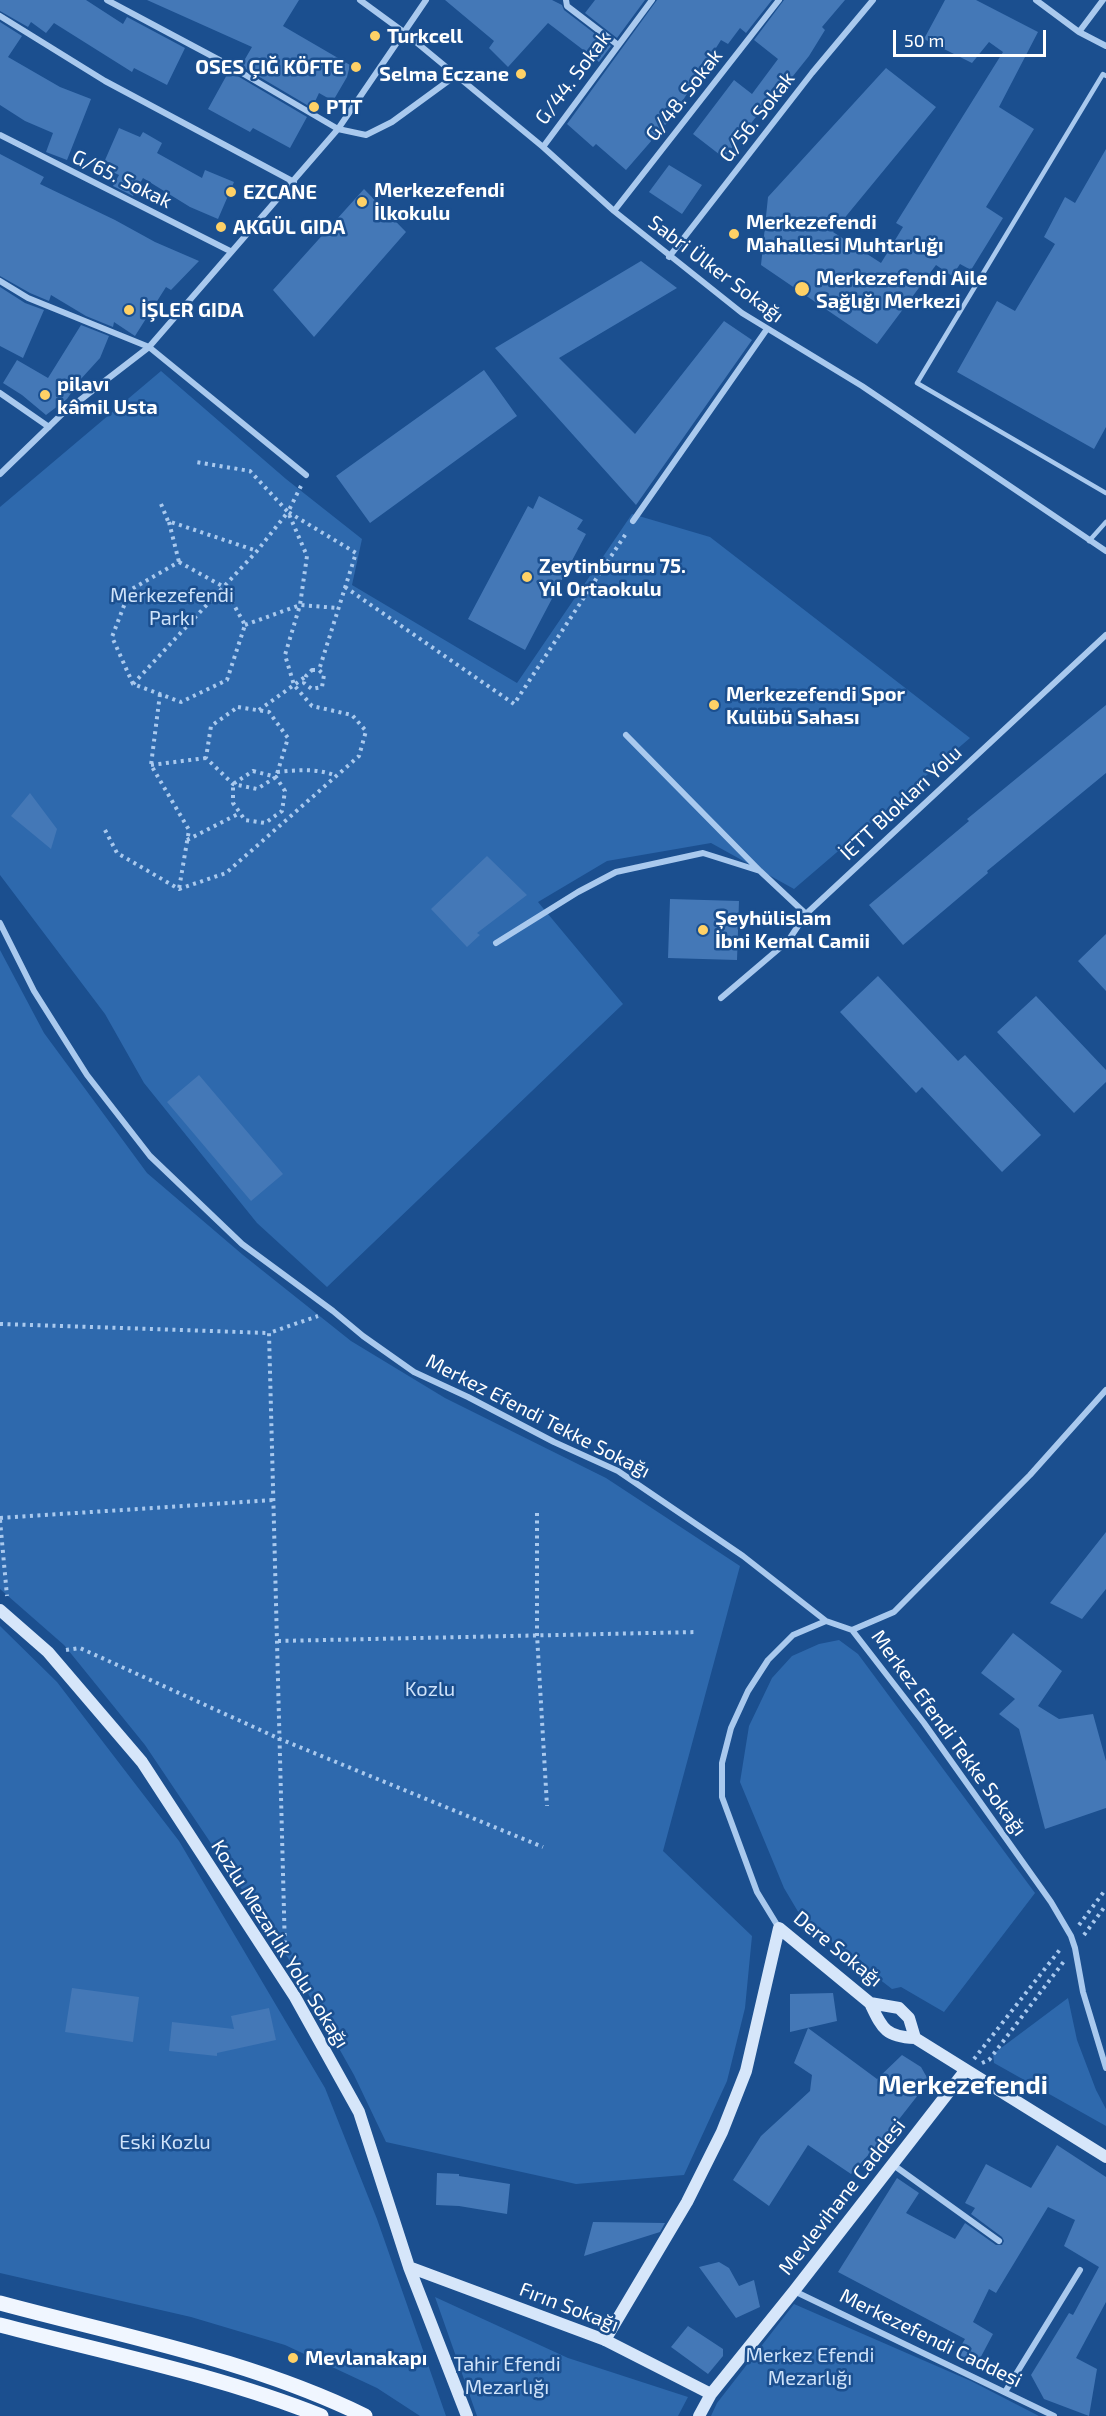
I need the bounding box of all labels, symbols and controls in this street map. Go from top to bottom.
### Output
scale bar [896,18,1049,56]
place label: Turkcell [387,24,463,48]
street label: G/44. Sokak [530,27,616,129]
marker: Turkcell [368,29,382,43]
text: 50 m [904,29,944,51]
street label: G/48. Sokak [641,44,727,146]
place label: OSES ÇIĞ KÖFTE [195,55,344,79]
marker: OSES ÇIĞ KÖFTE [349,60,363,74]
place label: Selma Eczane [379,62,509,86]
marker: Selma Eczane [514,67,528,81]
street label: G/56. Sokak [714,67,800,167]
place label: PTT [326,95,362,119]
marker: PTT [307,100,321,114]
street label: G/65. Sokak [68,145,176,213]
place label: Merkezefendi İlkokulu [374,178,505,225]
place label: EZCANE [243,180,317,204]
marker: EZCANE [224,185,238,199]
marker: Merkezefendi İlkokulu [355,195,369,209]
street label: Sabri Ülker Sokağı [644,210,788,328]
place label: Merkezefendi Mahallesi Muhtarlığı [746,210,944,257]
place label: AKGÜL GIDA [233,215,345,239]
marker: AKGÜL GIDA [214,220,228,234]
marker: Merkezefendi Mahallesi Muhtarlığı [727,227,741,241]
place label: Merkezefendi Aile Sağlığı Merkezi [816,266,987,313]
marker: Merkezefendi Aile Sağlığı Merkezi [793,280,811,298]
place label: İŞLER GIDA [141,298,243,322]
marker: İŞLER GIDA [122,303,136,317]
place label: pilavı kâmil Usta [57,372,158,419]
marker: pilavı kâmil Usta [38,388,52,402]
place label: Zeytinburnu 75. Yıl Ortaokulu [539,554,686,601]
marker: Zeytinburnu 75. Yıl Ortaokulu [520,570,534,584]
park label: Merkezefendi Parkı [110,583,234,630]
place label: Merkezefendi Spor Kulübü Sahası [726,682,905,729]
marker: Merkezefendi Spor Kulübü Sahası [707,698,721,712]
street label: İETT Blokları Yolu [835,741,967,865]
place label: Şeyhülislam İbni Kemal Camii [715,906,870,953]
marker: Şeyhülislam İbni Kemal Camii [696,923,710,937]
street label: Merkez Efendi Tekke Sokağı [422,1349,654,1483]
street label: Merkez Efendi Tekke Sokağı [866,1625,1032,1841]
park label: Kozlu [405,1677,455,1701]
street label: Kozlu Mezarlık Yolu Sokağı [206,1835,354,2053]
street label: Dere Sokağı [789,1906,887,1992]
district label: Merkezefendi [878,2069,1048,2101]
street label: Mevlevihane Caddesi [774,2114,910,2280]
park label: Eski Kozlu [119,2130,211,2154]
street label: Fırın Sokağı [516,2277,622,2337]
street label: Merkezefendi Caddesi [836,2283,1026,2393]
park label: Merkez Efendi Mezarlığı [746,2343,874,2390]
place label: Mevlanakapı [305,2346,427,2370]
marker: Mevlanakapı [286,2351,300,2365]
park label: Tahir Efendi Mezarlığı [453,2352,561,2399]

